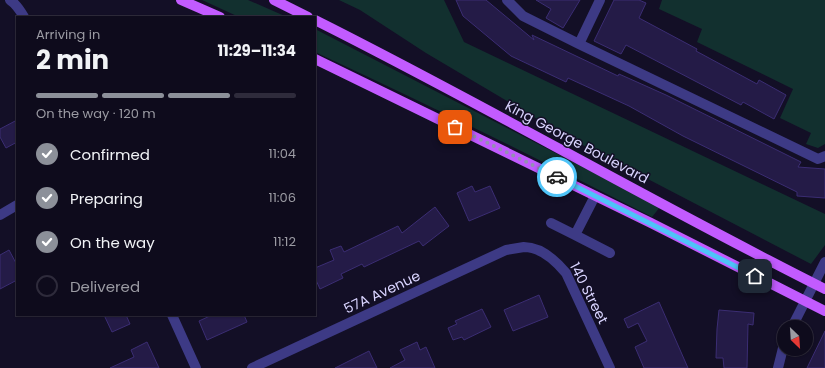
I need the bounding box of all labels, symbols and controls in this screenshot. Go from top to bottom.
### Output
text: Arriving in [36,25,100,44]
text: 11:29–11:34 [217,40,296,61]
text: 2 min [36,42,109,78]
street label: King George Boulevard [502,96,652,188]
text: On the way · 120 m [36,104,156,123]
pin [438,110,472,144]
icon: bag [444,116,466,138]
icon: check [36,143,58,165]
text: Confirmed [70,144,150,165]
text: 11:04 [269,144,296,163]
courier [537,157,577,197]
icon: car [546,166,568,188]
icon: check [36,187,58,209]
text: Preparing [70,188,143,209]
text: 11:06 [268,188,296,207]
icon: check [36,231,58,253]
text: On the way [70,232,155,253]
text: 11:12 [273,232,296,251]
street label: 140 Street [565,259,613,327]
pin [738,259,772,293]
street label: 57A Avenue [341,265,424,318]
icon: home [744,265,766,287]
text: Delivered [70,276,140,297]
north arrow [777,320,813,356]
map controls [777,320,813,356]

